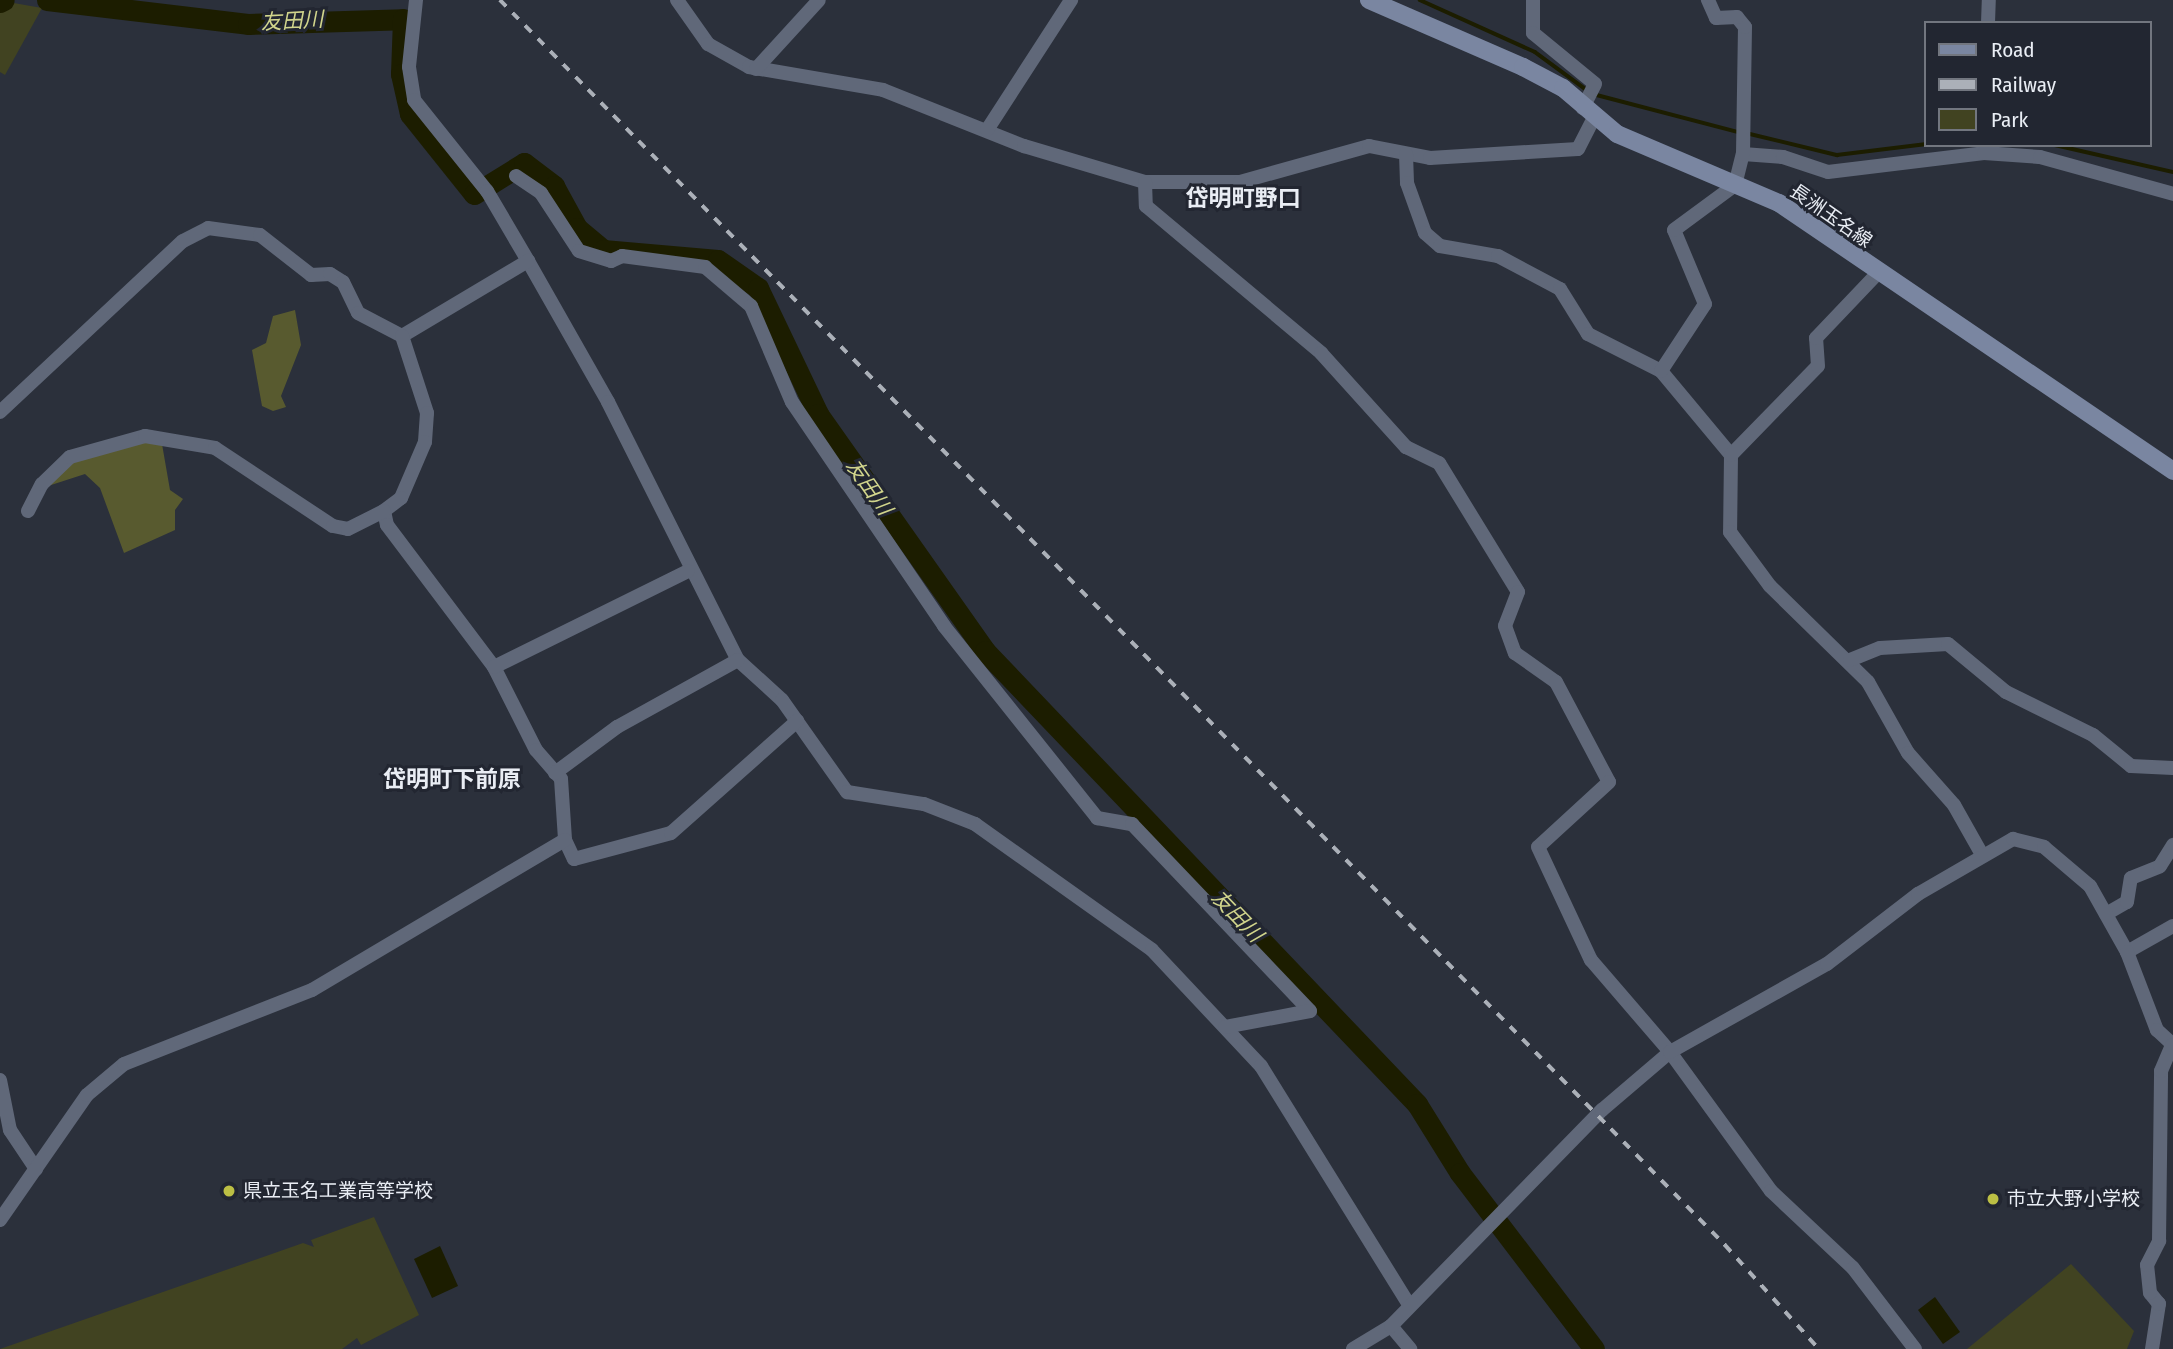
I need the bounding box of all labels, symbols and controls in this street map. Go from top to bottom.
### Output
water label: 友田川 [260,7,324,35]
legend [1924,21,2152,147]
text: Road [1991,37,2035,63]
text: Railway [1991,72,2056,98]
text: Park [1991,107,2028,133]
street label: 長洲玉名線 [1786,179,1876,253]
district label: 岱明町野口 [1186,184,1300,212]
water label: 友田川 [841,454,897,520]
district label: 岱明町下前原 [383,765,521,793]
water label: 友田川 [1206,885,1268,947]
place label: 県立玉名工業高等学校 [243,1180,433,1202]
marker: 県立玉名工業高等学校 [221,1183,237,1199]
place label: 市立大野小学校 [2007,1188,2140,1210]
marker: 市立大野小学校 [1985,1191,2001,1207]

